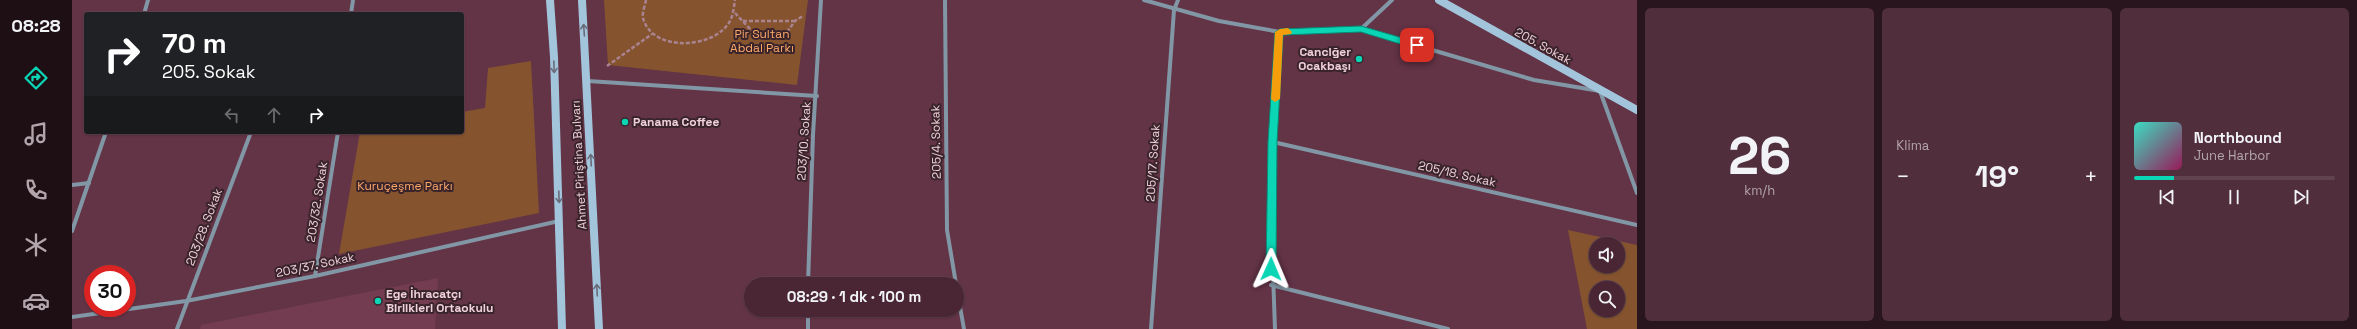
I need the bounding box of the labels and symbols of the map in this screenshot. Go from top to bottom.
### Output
one-way arrow [581,24,588,37]
street label: 205. Sokak [1512,24,1575,68]
park label: Pir Sultan Abdal Parkı [730,26,794,56]
pin [1400,28,1434,62]
place label: Canciğer Ocakbaşı [1298,44,1351,74]
marker: Canciğer Ocakbaşı [1354,54,1364,64]
one-way arrow [550,60,558,73]
street label: Ahmet Piriştina Bulvarı [568,100,590,230]
street label: 203/10. Sokak [793,100,815,181]
street label: 205/4. Sokak [927,104,945,179]
place label: Panama Coffee [633,114,719,130]
marker: Panama Coffee [620,117,630,127]
street label: 205/17. Sokak [1142,123,1164,202]
one-way arrow [587,154,595,167]
street label: 205/18. Sokak [1417,157,1498,191]
street label: 203/32. Sokak [303,160,331,243]
park label: Kuruçeşme Parkı [357,178,453,194]
street label: 203/28. Sokak [182,186,226,268]
one-way arrow [555,190,562,203]
position arrow [1250,248,1292,290]
street label: 203/37. Sokak [274,249,356,281]
speed limit sign: 30 [84,265,136,317]
one-way arrow [593,284,601,297]
place label: Ege İhracatçı Birlikleri Ortaokulu [386,286,493,316]
marker: Ege İhracatçı Birlikleri Ortaokulu [373,296,383,306]

